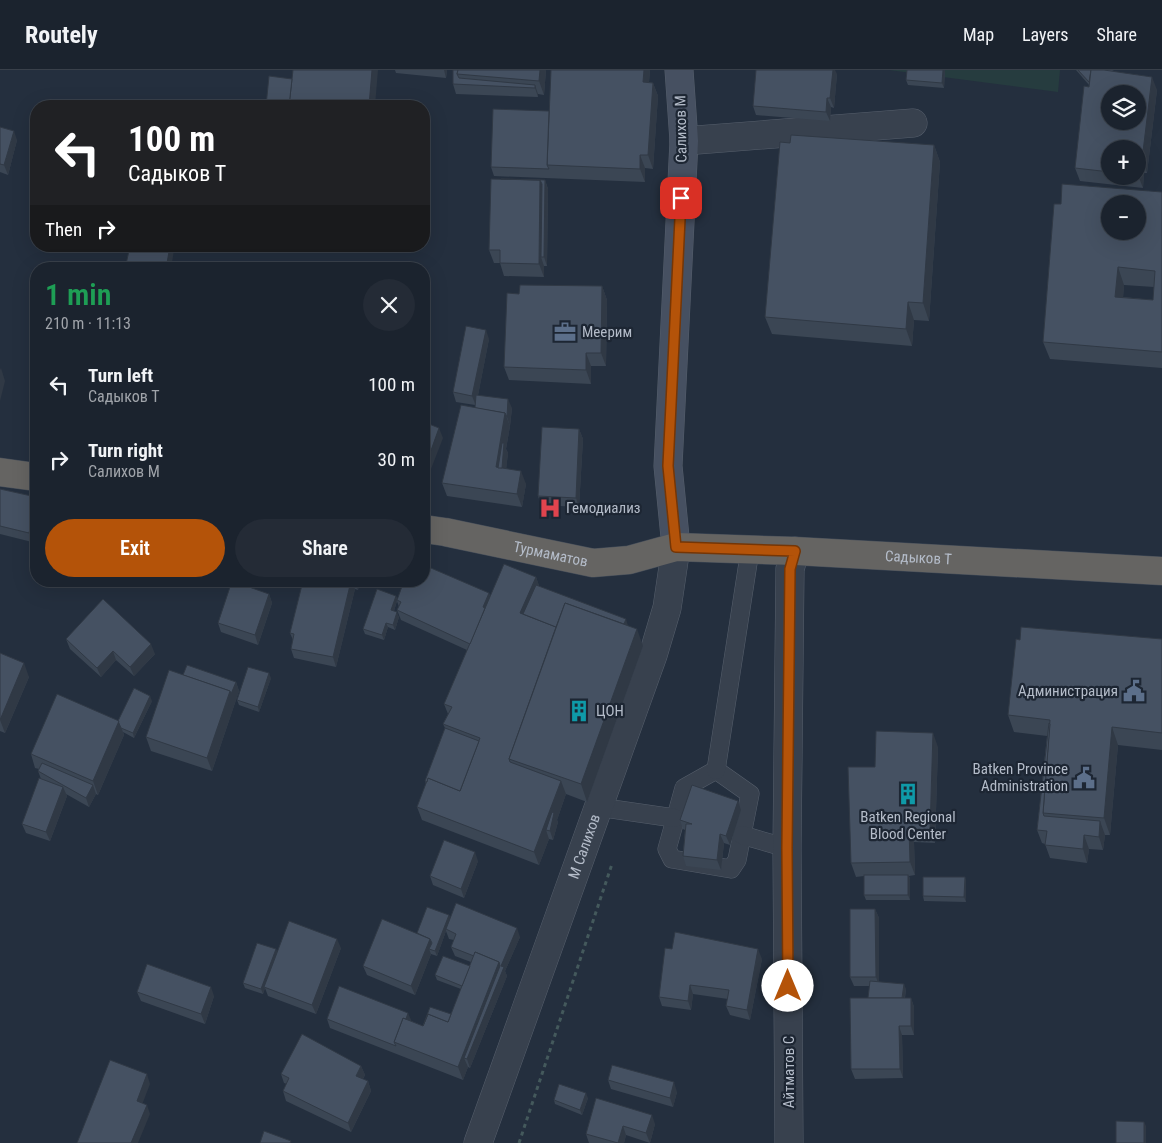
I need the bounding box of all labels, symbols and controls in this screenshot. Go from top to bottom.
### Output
text: Routely [25,21,98,49]
text: Map [963,24,994,45]
text: Layers [1022,24,1069,45]
text: Share [1097,24,1137,45]
map controls [1101,85,1146,240]
button: layers [1101,85,1146,130]
street label: Салихов М [671,95,691,163]
text: 100 m [128,119,215,160]
icon: left [45,120,110,185]
button: + [1101,140,1146,185]
text: Садыков Т [128,161,226,186]
pin [660,177,702,219]
icon: arrive [667,184,695,212]
button: − [1101,195,1146,240]
icon: right [92,215,120,243]
text: Then [45,218,82,241]
text: 1 min [45,277,111,312]
button: close [363,279,415,331]
text: 210 m · 11:13 [45,314,131,333]
office icon: Меерим [552,319,578,345]
place label: Меерим [582,323,632,341]
text: Turn left [88,364,153,387]
icon: left [45,371,73,399]
text: 100 m [368,373,415,396]
text: Садыков Т [88,387,160,406]
text: Turn right [88,439,163,462]
icon: right [45,446,73,474]
text: 30 m [378,448,415,471]
text: Салихов М [88,462,160,481]
hospital icon: Гемодиализ [537,495,563,521]
place label: Гемодиализ [566,499,641,517]
button: Exit [45,519,225,577]
button: Share [235,519,415,577]
street label: Турмаматов [512,538,589,571]
street label: Садыков Т [884,547,953,569]
public building icon: Администрация [1121,678,1147,704]
place label: Администрация [1018,682,1118,700]
building icon: ЦОН [566,698,592,724]
place label: ЦОН [596,702,624,720]
place label: Batken Province Administration [973,760,1068,795]
public building icon: Batken Province Administration [1071,765,1097,791]
building icon: Batken Regional Blood Center [895,781,921,807]
place label: Batken Regional Blood Center [860,808,956,843]
street label: М Салихов [564,812,604,881]
position arrow [761,959,813,1011]
street label: Айтматов С [780,1036,798,1108]

